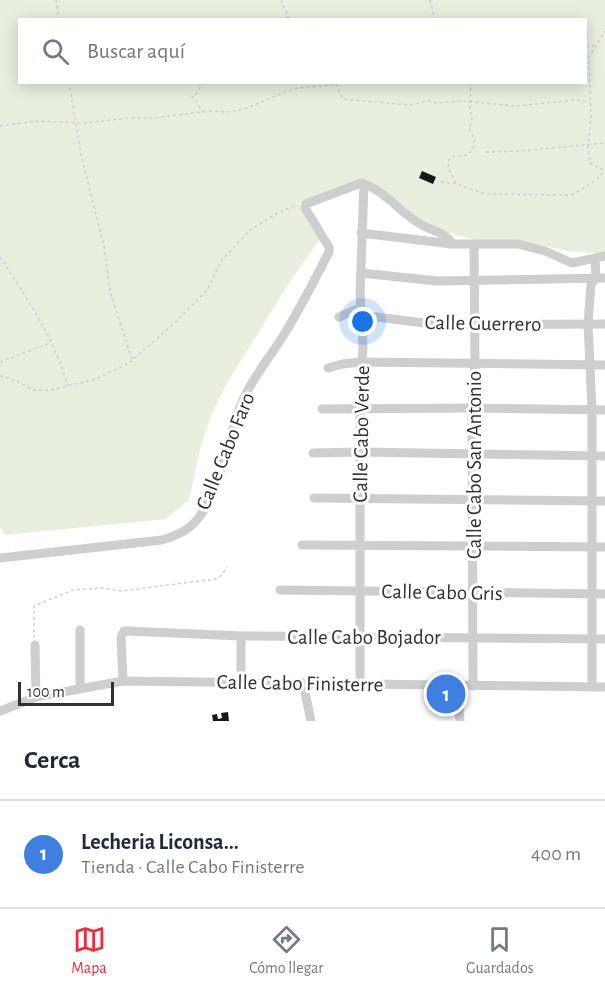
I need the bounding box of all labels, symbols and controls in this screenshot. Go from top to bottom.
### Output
search box [18,18,587,84]
icon: search [39,35,72,68]
text: Buscar aquí [87,40,185,62]
your location [348,307,377,336]
street label: Calle Guerrero [424,312,542,335]
street label: Calle Cabo Verde [350,365,373,503]
street label: Calle Cabo San Antonio [464,371,485,559]
street label: Calle Cabo Faro [192,390,259,513]
street label: Calle Cabo Gris [381,581,503,604]
street label: Calle Cabo Bojador [287,627,441,648]
street label: Calle Cabo Finisterre [217,672,383,695]
pin: 1 [426,672,466,716]
scale bar [18,679,114,706]
text: 100 m [27,684,65,700]
text: Cerca [24,747,81,773]
text: Lecheria Liconsa... [81,831,239,853]
text: 1 [40,844,47,864]
text: 400 m [531,844,581,864]
text: Tienda · Calle Cabo Finisterre [81,857,305,877]
tab: Mapa [71,923,107,978]
tab: Cómo llegar [249,923,323,978]
tab: Guardados [466,923,534,978]

